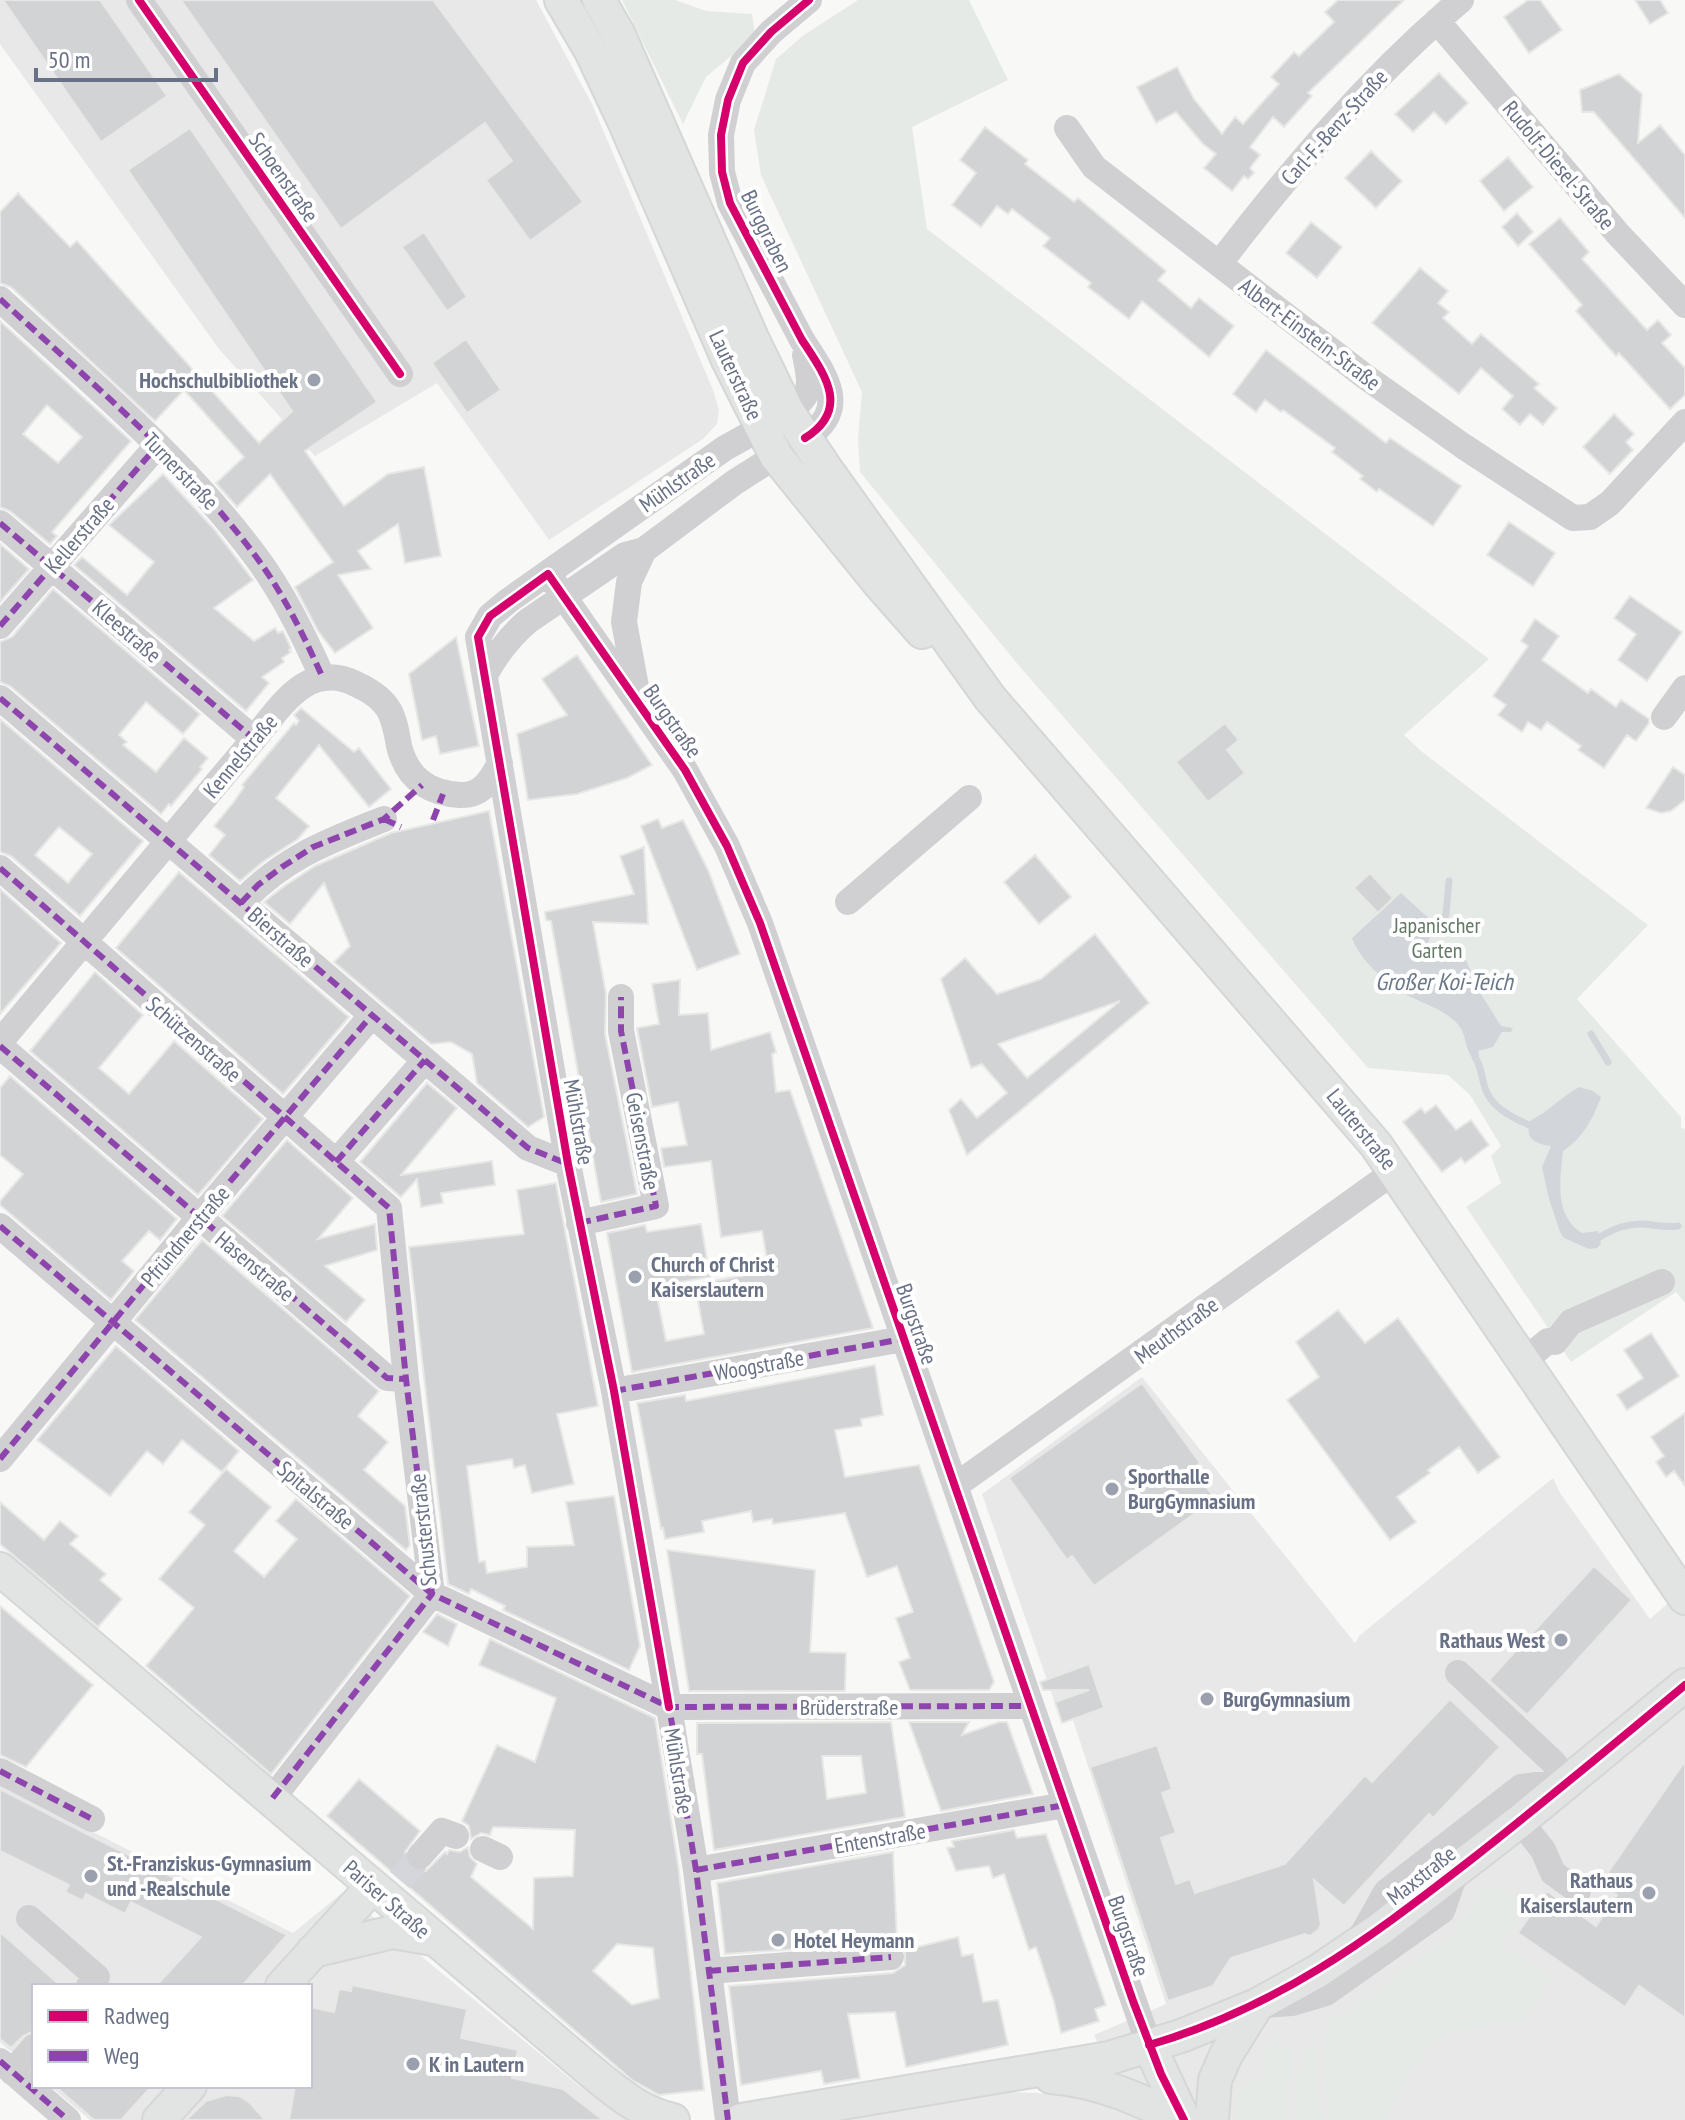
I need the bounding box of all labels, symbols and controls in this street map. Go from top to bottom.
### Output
scale bar [36,32,216,82]
text: 50 m [48,44,90,75]
street label: Carl-F.-Benz-Straße [1275,63,1393,191]
street label: Rudolf-Diesel-Straße [1497,95,1621,235]
street label: Schoenstraße [243,127,325,227]
street label: Burggraben [735,185,799,277]
street label: Albert-Einstein-Straße [1234,272,1386,396]
street label: Lauterstraße [703,325,769,425]
place label: Hochschulbibliothek [139,366,299,394]
marker: Hochschulbibliothek [305,371,323,389]
street label: Turnerstraße [137,427,225,515]
street label: Mühlstraße [634,446,720,518]
street label: Kellerstraße [38,491,120,579]
street label: Kleestraße [87,593,167,669]
street label: Burgstraße [638,679,708,763]
street label: Kennelstraße [197,708,283,804]
street label: Bierstraße [242,901,320,973]
park label: Japanischer Garten [1393,911,1480,964]
water label: Großer Koi-Teich [1375,966,1514,997]
street label: Schützenstraße [141,990,247,1088]
street label: Mühlstraße [558,1077,600,1167]
street label: Lauterstraße [1321,1083,1403,1175]
street label: Geisenstraße [620,1090,666,1192]
street label: Pfründnerstraße [135,1180,235,1292]
street label: Hasenstraße [210,1225,300,1307]
place label: Church of Christ Kaiserslautern [651,1250,775,1303]
marker: Church of Christ Kaiserslautern [626,1268,644,1286]
street label: Burgstraße [890,1280,944,1368]
street label: Meuthstraße [1129,1290,1223,1370]
street label: Woogstraße [712,1343,806,1387]
street label: Spitalstraße [272,1455,360,1535]
place label: Sporthalle BurgGymnasium [1128,1462,1255,1515]
street label: Schusterstraße [403,1472,443,1588]
marker: Sporthalle BurgGymnasium [1103,1480,1121,1498]
place label: Rathaus West [1440,1626,1546,1654]
marker: Rathaus West [1552,1631,1570,1649]
place label: BurgGymnasium [1223,1685,1350,1713]
marker: BurgGymnasium [1198,1690,1216,1708]
street label: Brüderstraße [800,1693,898,1721]
street label: Mühlstraße [658,1726,700,1816]
street label: Entenstraße [832,1816,928,1860]
street label: Maxstraße [1381,1839,1461,1911]
place label: St.-Franziskus-Gymnasium und -Realschule [107,1849,311,1902]
street label: Pariser Straße [338,1854,436,1944]
place label: Rathaus Kaiserslautern [1520,1866,1633,1919]
marker: St.-Franziskus-Gymnasium und -Realschule [82,1867,100,1885]
marker: Rathaus Kaiserslautern [1640,1884,1658,1902]
street label: Burgstraße [1102,1892,1156,1980]
place label: Hotel Heymann [794,1926,914,1954]
marker: Hotel Heymann [769,1931,787,1949]
legend [32,1984,312,2088]
text: Radweg [104,2000,170,2031]
text: Weg [104,2040,139,2071]
place label: K in Lautern [429,2050,524,2078]
marker: K in Lautern [404,2055,422,2073]

